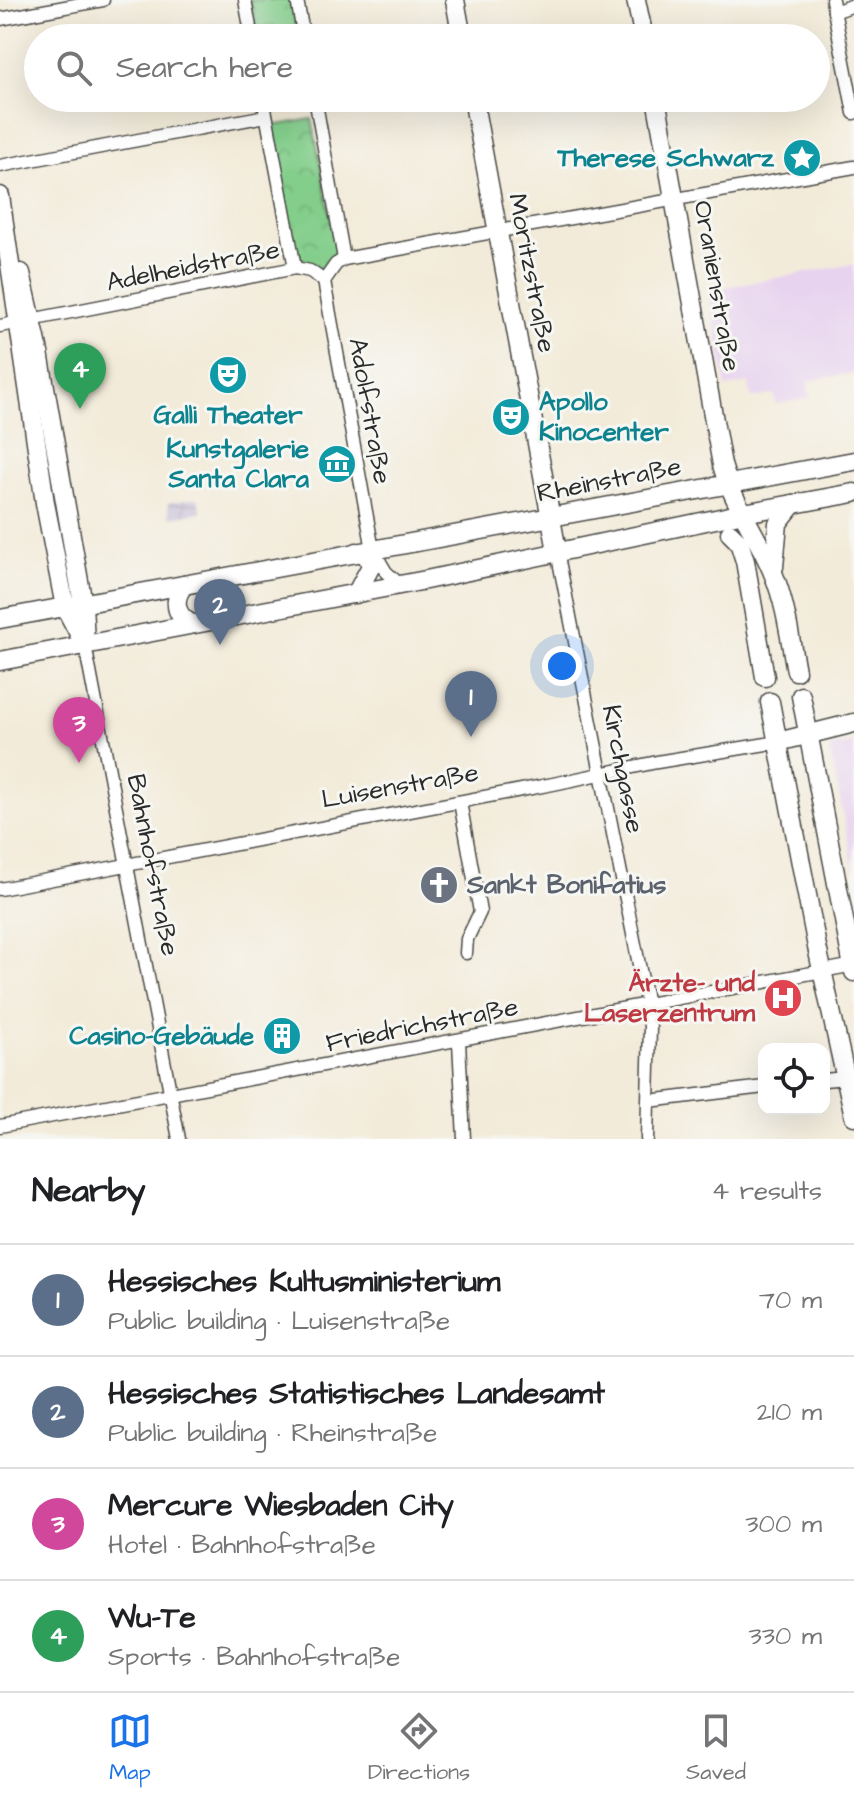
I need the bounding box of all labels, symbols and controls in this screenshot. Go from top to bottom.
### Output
search box [24,24,830,112]
icon: search [52,46,96,90]
text: Search here [116,47,293,89]
place icon: Therese Schwarz [781,137,823,179]
place label: Therese Schwarz [556,140,775,176]
street label: Moritzstraße [499,190,565,356]
street label: Oranienstraße [684,198,750,374]
street label: Adelheidstraße [103,232,283,300]
street label: Adolfstraße [339,335,401,487]
pin: 4 [54,343,106,409]
theatre icon: Galli Theater [207,354,249,396]
place label: Apollo Kinocenter [539,384,669,450]
theatre icon: Apollo Kinocenter [490,396,532,438]
place label: Galli Theater [153,397,303,433]
place label: Kunstgalerie Santa Clara [166,431,310,497]
museum icon: Kunstgalerie Santa Clara [316,443,358,485]
street label: Rheinstraße [534,448,684,512]
pin: 2 [194,579,246,645]
your location [542,646,582,686]
pin: 1 [445,671,497,737]
pin: 3 [53,697,105,763]
street label: Kirchgasse [591,702,653,837]
street label: Luisenstraße [319,754,481,818]
street label: Bahnhofstraße [118,771,188,959]
church icon: Sankt Bonifatius [418,864,460,906]
place label: Sankt Bonifatius [466,867,666,903]
place label: Ärzte- und Laserzentrum [584,965,756,1031]
hospital icon: Ärzte- und Laserzentrum [762,977,804,1019]
street label: Friedrichstraße [323,989,521,1061]
building icon: Casino-Gebäude [261,1015,303,1057]
place label: Casino-Gebäude [69,1018,254,1054]
map controls [758,1043,830,1115]
button: locate [758,1043,830,1115]
text: Nearby [32,1167,146,1215]
text: 4 results [712,1173,822,1209]
text: Hessisches Kultusministerium [108,1261,500,1303]
text: 1 [56,1282,60,1318]
text: 70 m [759,1282,822,1318]
text: Public building · Luisenstraße [108,1303,450,1339]
text: Hessisches Statistisches Landesamt [108,1373,605,1415]
text: 2 [51,1394,65,1430]
text: 210 m [757,1394,822,1430]
text: Public building · Rheinstraße [108,1415,437,1451]
text: Mercure Wiesbaden City [108,1485,454,1527]
text: 3 [51,1506,65,1542]
text: 300 m [745,1506,822,1542]
text: Hotel · Bahnhofstraße [108,1527,376,1563]
text: Wu-Te [108,1597,196,1639]
text: 4 [49,1618,67,1654]
text: 330 m [748,1618,822,1654]
text: Sports · Bahnhofstraße [108,1639,400,1675]
tab: Map [108,1709,152,1788]
tab: Directions [368,1709,470,1788]
tab: Saved [686,1709,746,1788]

